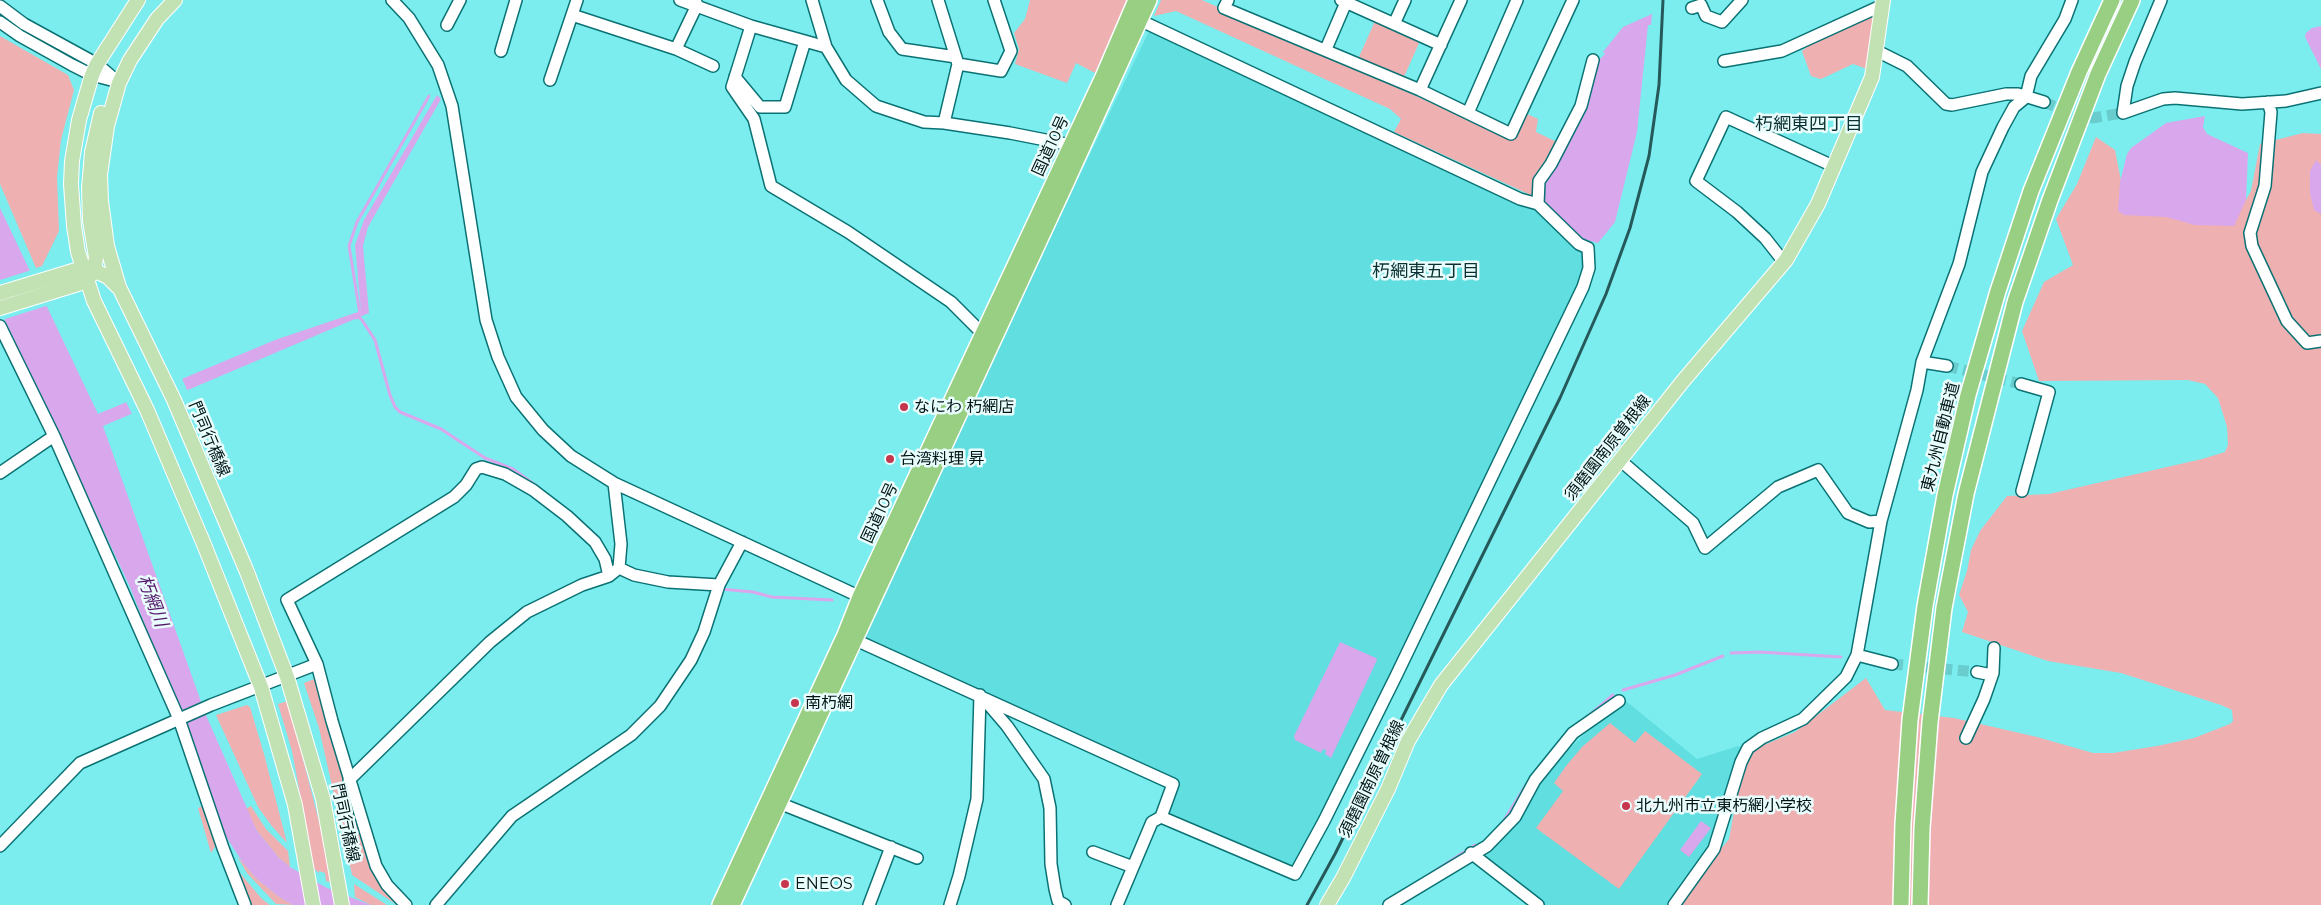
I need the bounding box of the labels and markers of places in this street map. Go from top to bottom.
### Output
place label: なにわ 朽網店 [914,397,1014,417]
marker: なにわ 朽網店 [898,401,910,413]
place label: 台湾料理 昇 [900,449,984,469]
marker: 台湾料理 昇 [884,453,896,465]
place label: 南朽網 [805,693,853,713]
marker: 南朽網 [789,697,801,709]
place label: 北九州市立東朽網小学校 [1636,796,1812,816]
marker: 北九州市立東朽網小学校 [1620,800,1632,812]
place label: ENEOS [795,874,853,894]
marker: ENEOS [779,878,791,890]

